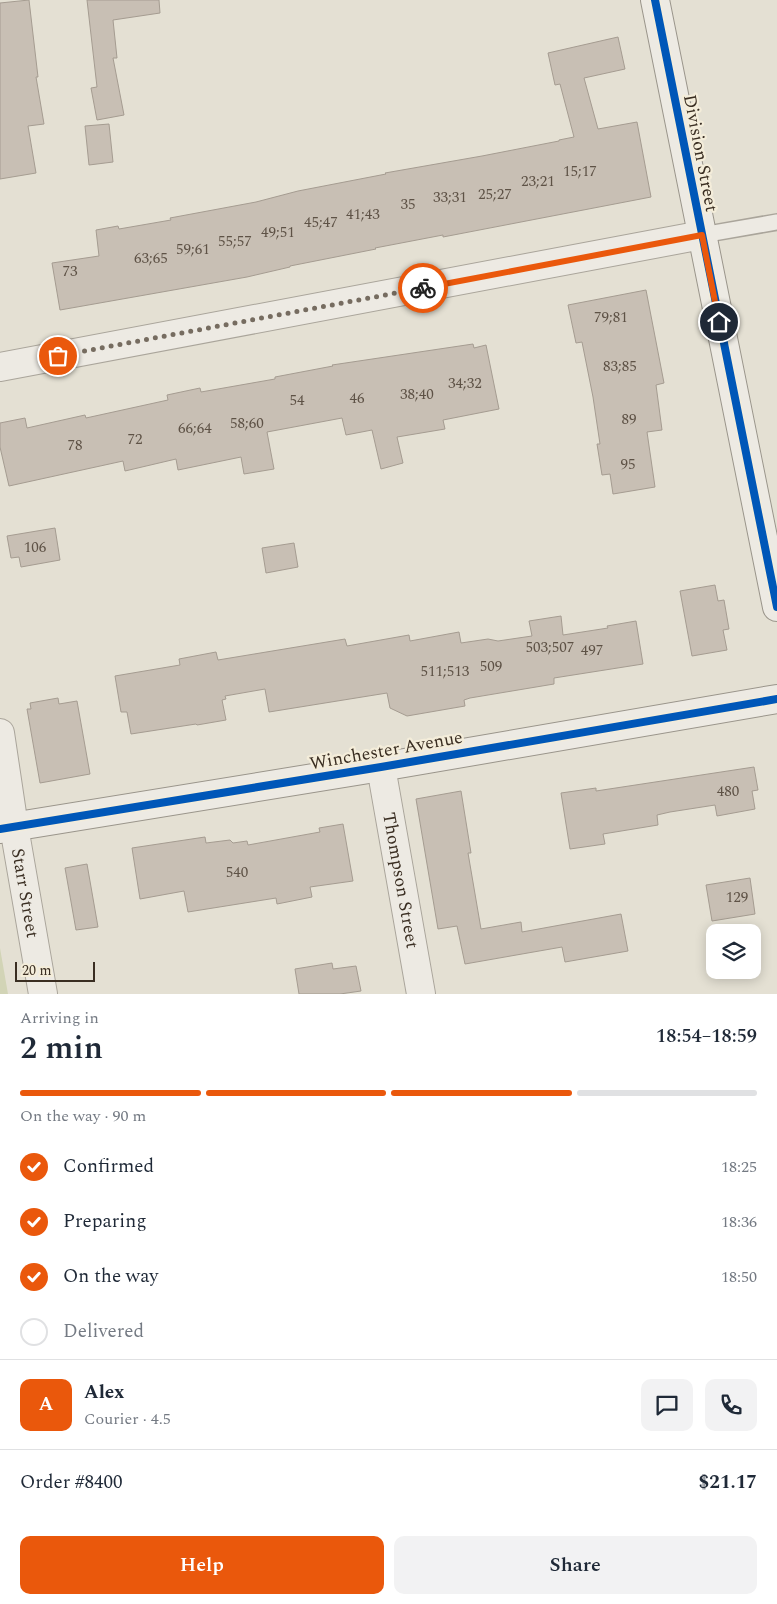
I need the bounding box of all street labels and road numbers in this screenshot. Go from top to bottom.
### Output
street label: Division Street [676,92,725,214]
street label: Winchester Avenue [307,724,465,777]
street label: Thompson Street [375,810,426,951]
street label: Starr Street [4,846,46,940]

